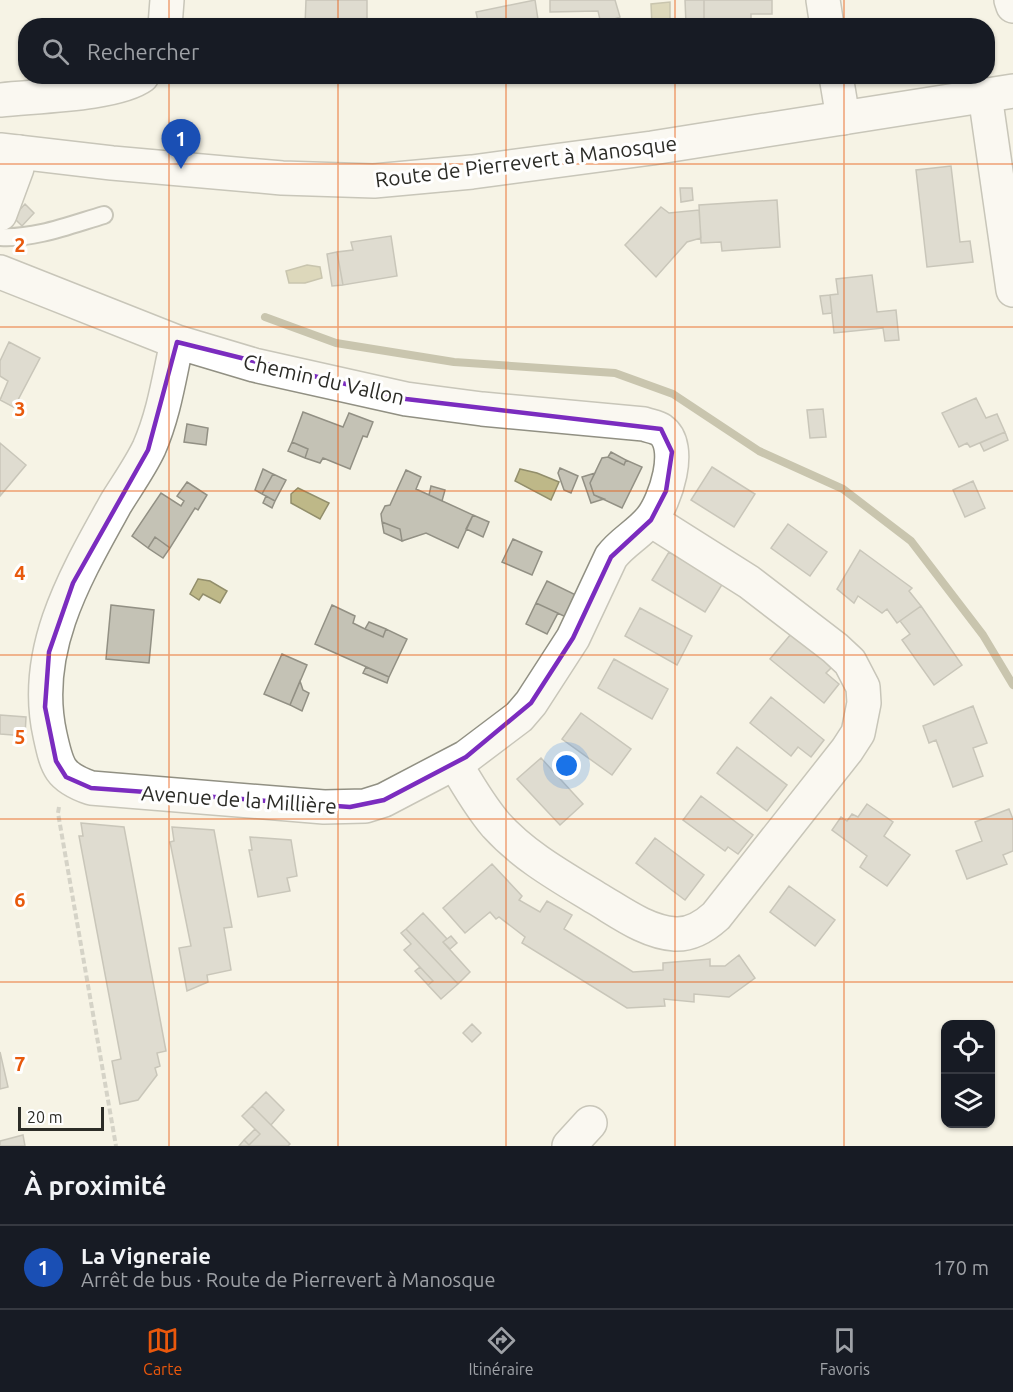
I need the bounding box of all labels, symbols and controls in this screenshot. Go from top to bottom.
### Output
search box [18,18,995,84]
icon: search [39,35,72,68]
text: Rechercher [87,39,199,64]
pin: 1 [162,120,201,169]
street label: Route de Pierrevert à Manosque [374,131,678,191]
text: 2 [14,233,26,256]
street label: Chemin du Vallon [241,349,407,409]
text: 3 [14,397,26,420]
text: 4 [14,561,26,584]
text: 5 [14,725,26,748]
your location [552,751,581,780]
street label: Avenue de la Millière [140,780,338,818]
text: 6 [14,888,26,911]
map controls [941,1020,995,1128]
button: locate [941,1020,995,1074]
text: 7 [14,1052,26,1075]
button: layers [941,1074,995,1128]
scale bar [18,1104,104,1132]
text: 20 m [27,1108,63,1126]
text: À proximité [24,1171,166,1200]
text: La Vigneraie [81,1243,211,1268]
text: 1 [38,1256,49,1279]
text: 170 m [933,1256,989,1279]
text: Arrêt de bus · Route de Pierrevert à Manosque [81,1268,495,1291]
tab: Carte [143,1324,182,1378]
tab: Itinéraire [468,1324,534,1378]
tab: Favoris [820,1324,870,1378]

